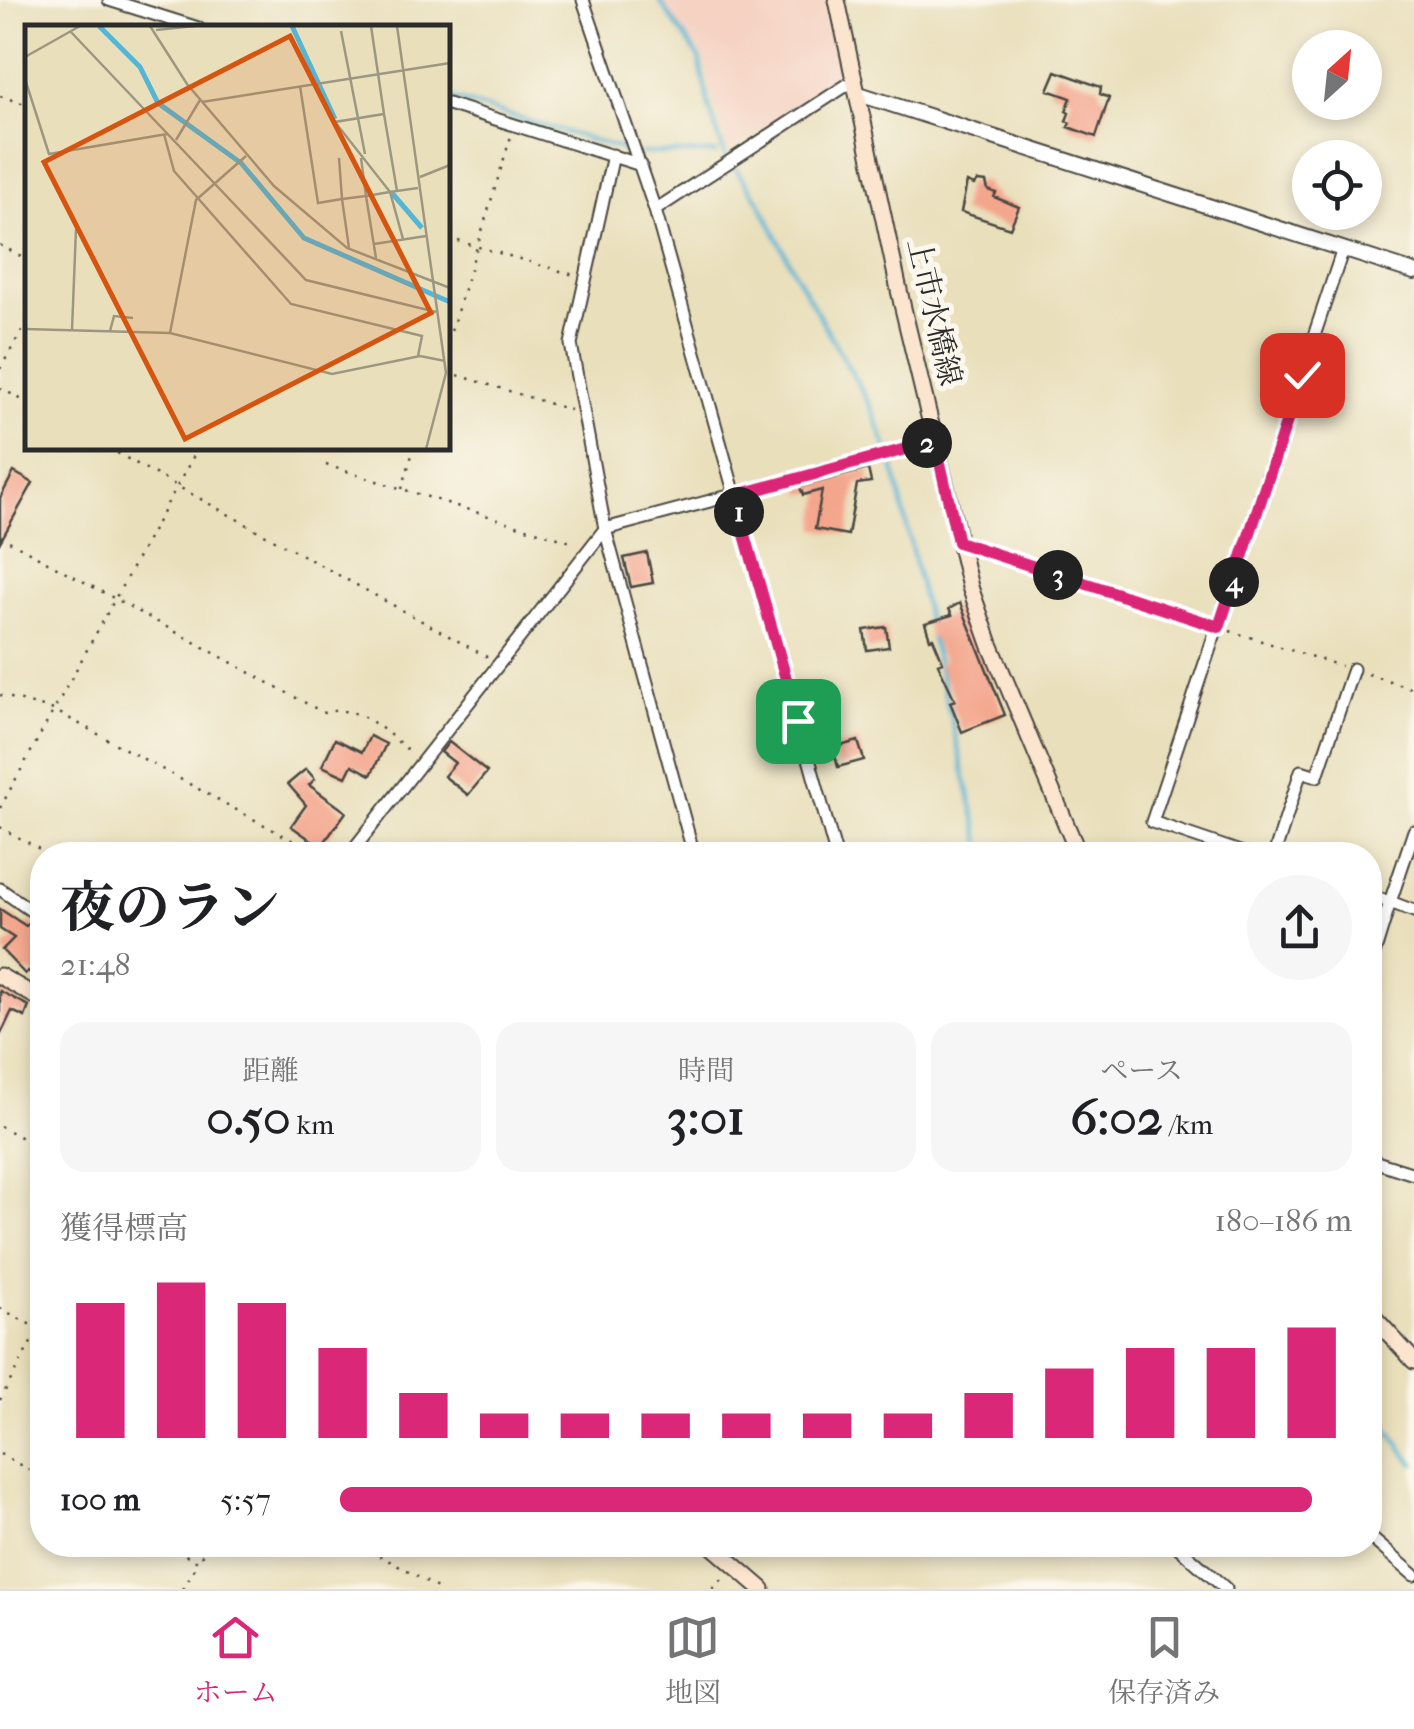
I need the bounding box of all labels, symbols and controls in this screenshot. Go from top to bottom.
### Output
inset map [25,25,450,450]
north arrow [1292,30,1382,120]
map controls [1292,30,1382,230]
button: locate [1292,140,1382,230]
street label: 上市水橋線 [900,235,968,389]
pin [1260,333,1345,418]
icon: check [1275,348,1330,403]
pin: 2 [902,418,952,468]
text: 2 [920,426,934,459]
pin: 1 [714,487,764,537]
text: 1 [734,495,744,528]
pin: 3 [1033,550,1083,600]
pin: 4 [1209,557,1259,607]
text: 3 [1052,558,1064,591]
text: 4 [1226,565,1242,598]
pin [756,679,841,764]
icon: arrive [771,694,826,749]
button: share [1247,875,1352,980]
text: 夜のラン [60,876,280,940]
text: 21:48 [60,946,131,983]
text: 距離 [242,1054,298,1087]
text: 時間 [678,1054,734,1087]
text: ペース [1100,1054,1183,1087]
text: 0.50 [206,1088,291,1147]
text: 3:01 [667,1088,745,1147]
text: 6:02 [1070,1088,1163,1147]
text: km [291,1108,334,1141]
text: /km [1163,1108,1213,1141]
text: 180–186 m [1215,1202,1352,1239]
text: 獲得標高 [60,1210,188,1247]
text: 100 m [60,1481,140,1518]
text: 5:57 [220,1481,271,1518]
tab: ホーム [194,1610,278,1710]
tab: 地図 [665,1610,721,1710]
tab: 保存済み [1108,1610,1220,1710]

